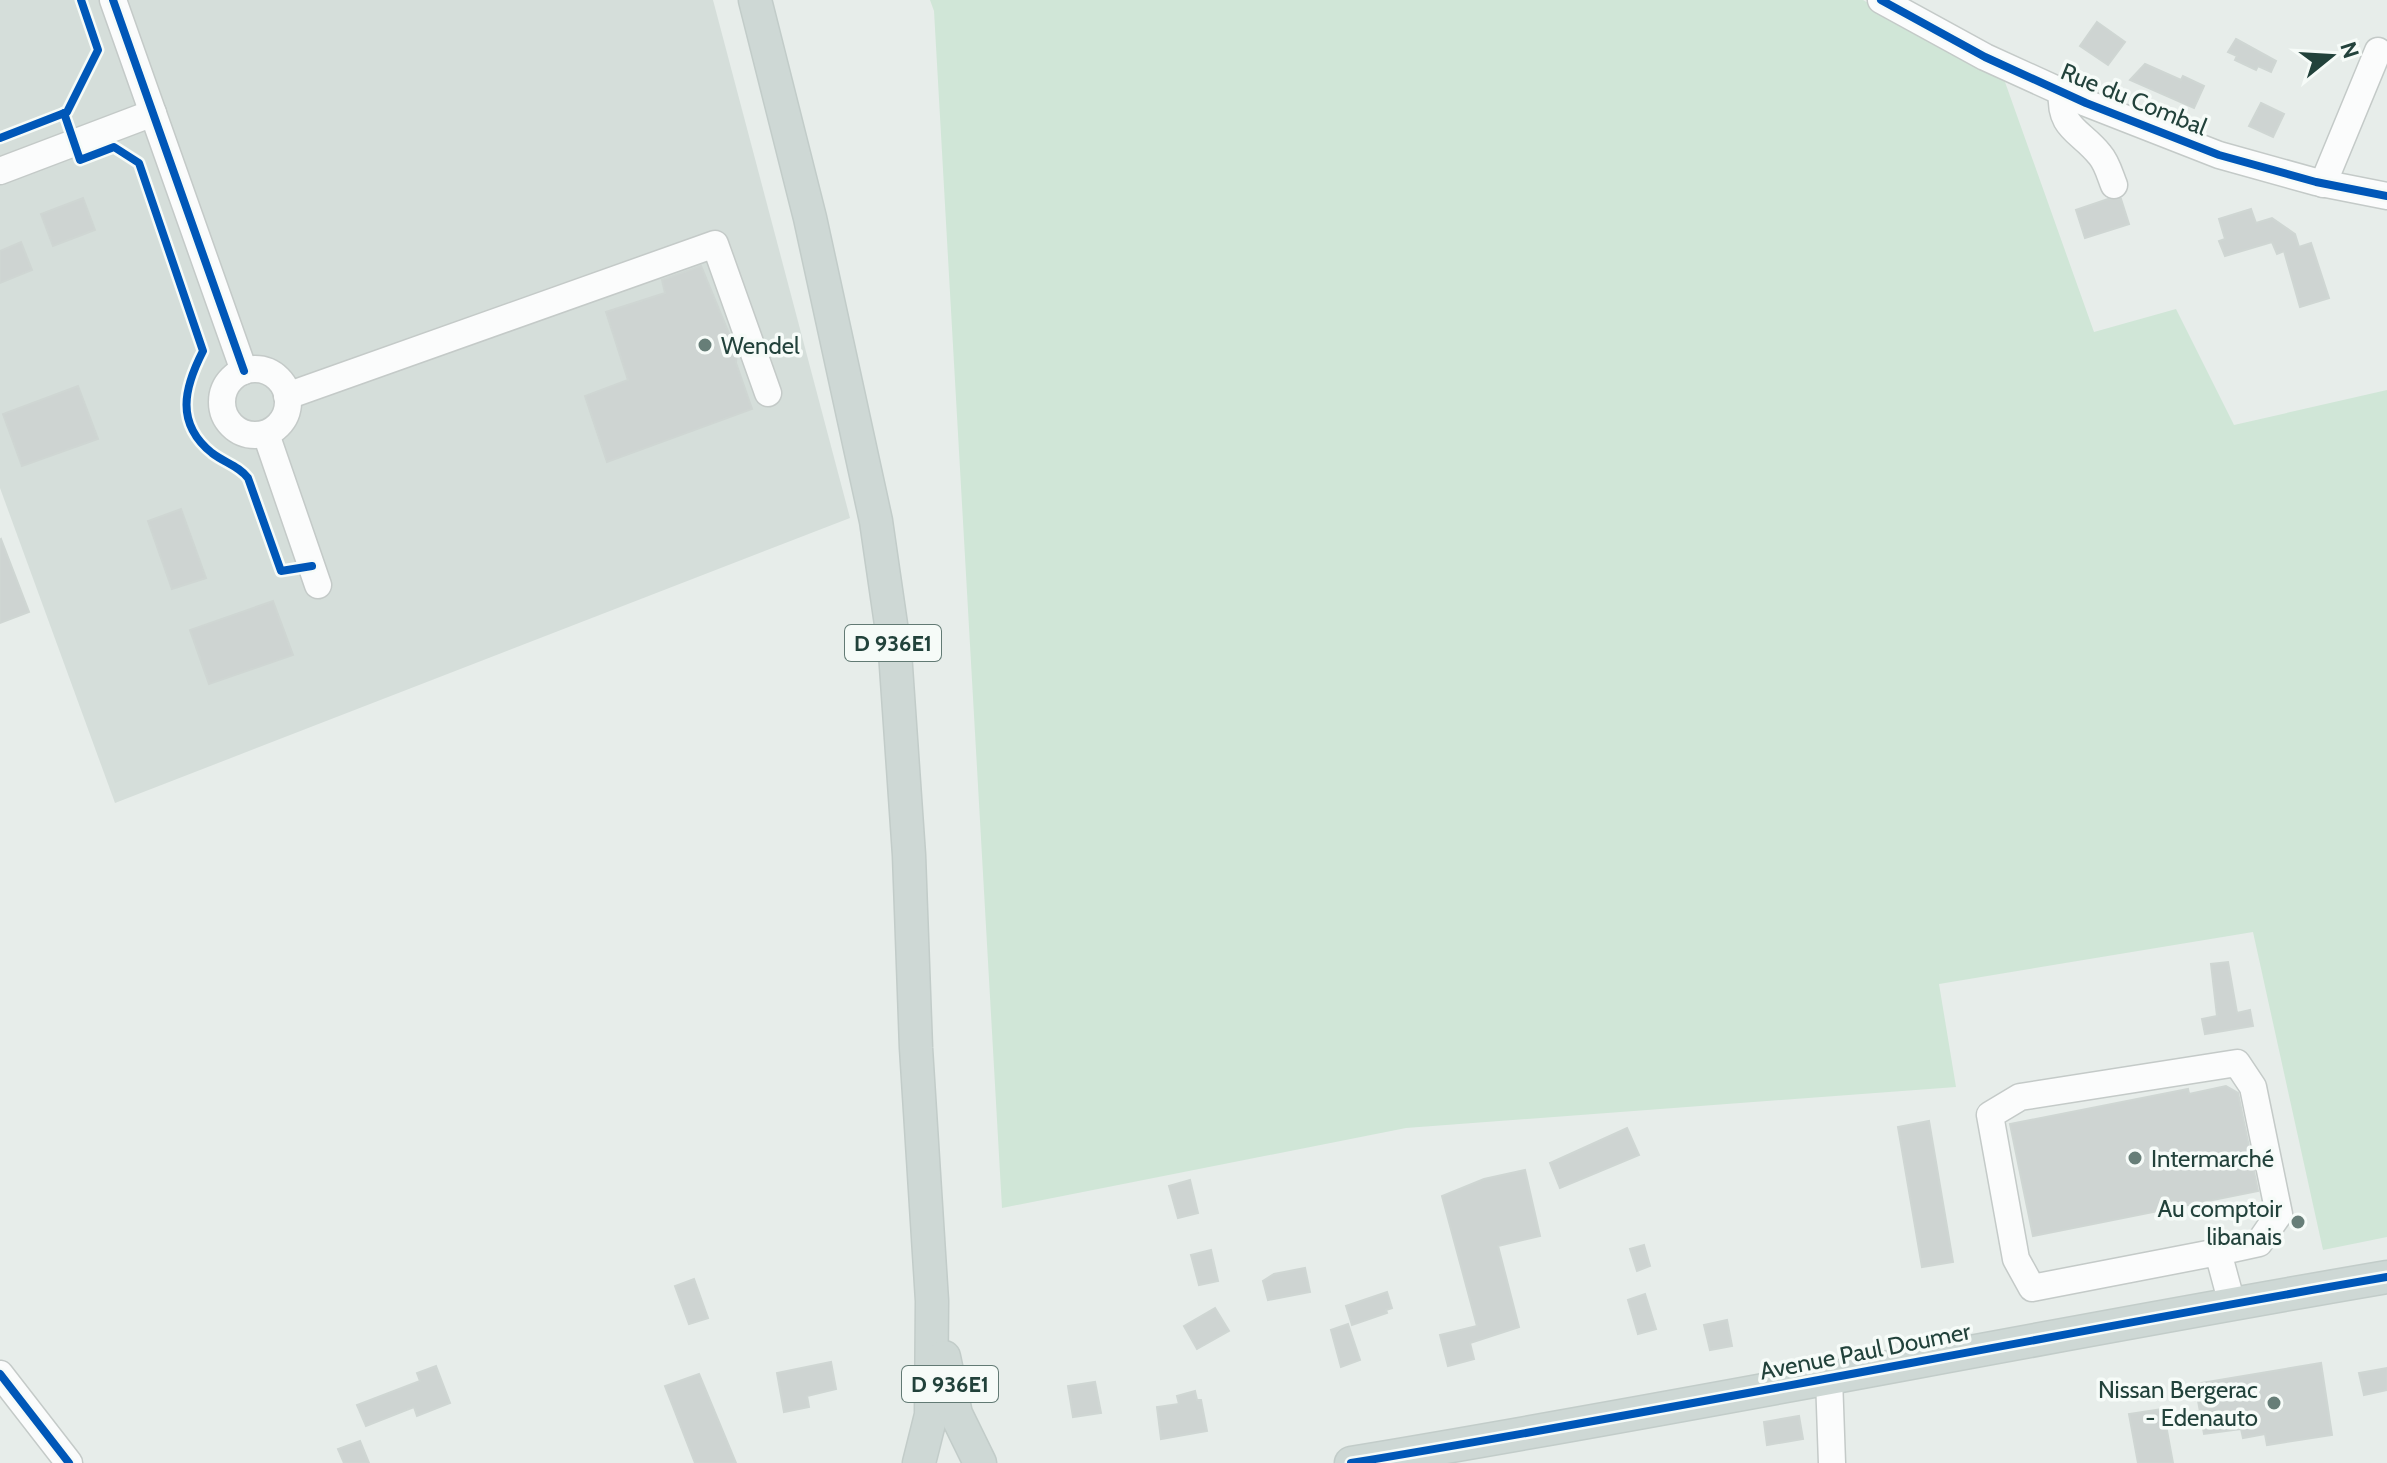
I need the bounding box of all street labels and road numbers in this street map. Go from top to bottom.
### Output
street label: Rue du Combal [2057,57,2212,142]
road number: D 936E1 [845,625,941,661]
street label: Avenue Paul Doumer [1757,1316,1973,1386]
road number: D 936E1 [902,1366,998,1402]

